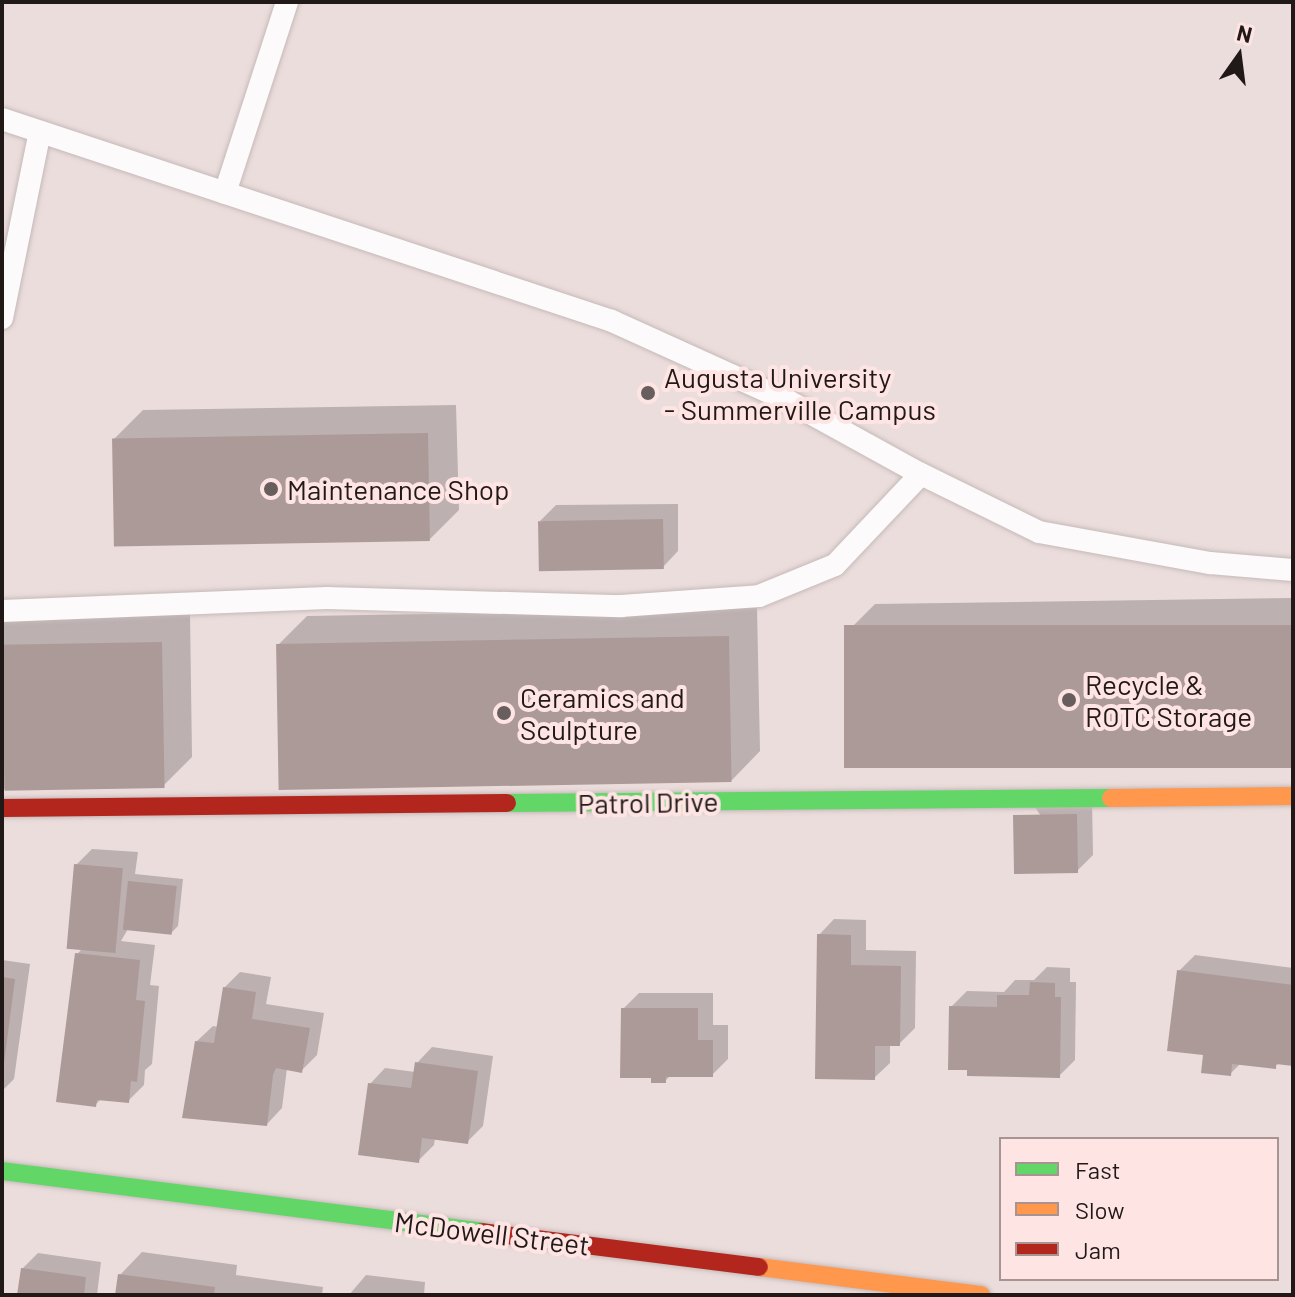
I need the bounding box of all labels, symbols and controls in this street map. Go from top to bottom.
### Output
north arrow [1199,16,1279,96]
text: N [1235,18,1255,47]
place label: Augusta University - Summerville Campus [664,360,936,426]
marker: Augusta University - Summerville Campus [639,384,657,402]
place label: Maintenance Shop [287,472,510,506]
marker: Maintenance Shop [262,480,280,498]
place label: Recycle & ROTC Storage [1085,667,1252,733]
place label: Ceramics and Sculpture [520,680,685,746]
marker: Recycle & ROTC Storage [1060,691,1078,709]
marker: Ceramics and Sculpture [495,704,513,722]
street label: Patrol Drive [577,784,719,820]
legend [999,1137,1279,1281]
text: Fast [1075,1155,1120,1184]
text: Slow [1075,1195,1124,1224]
street label: McDowell Street [393,1204,591,1262]
text: Jam [1075,1235,1121,1264]

